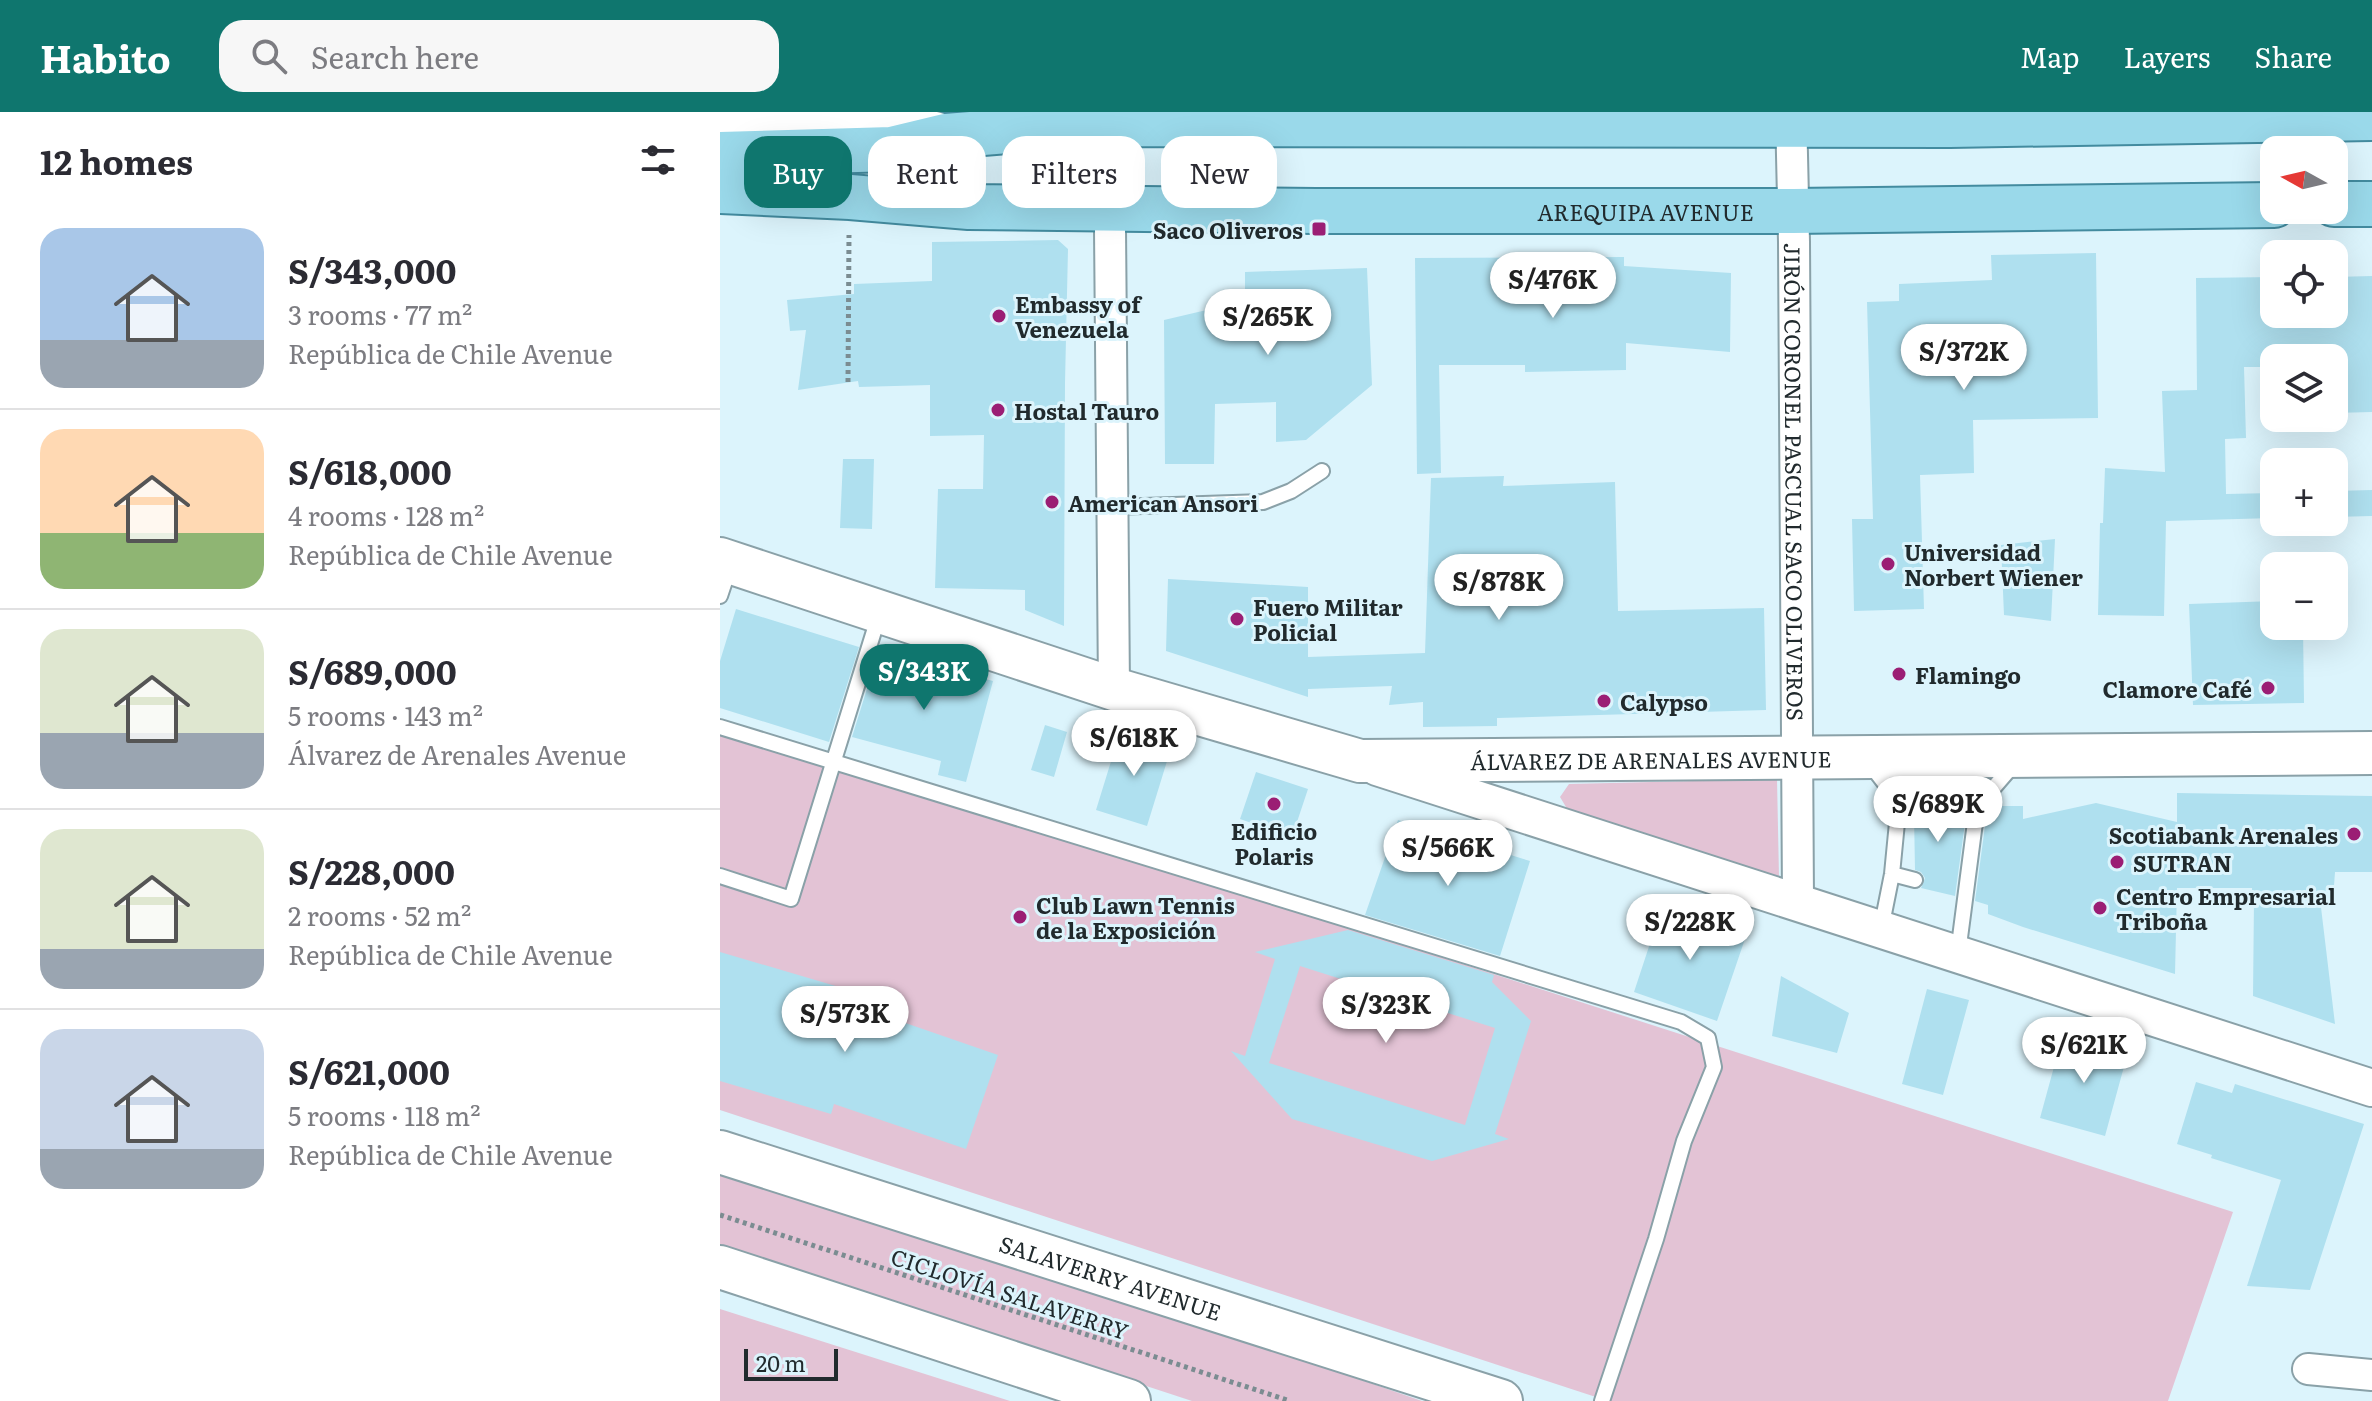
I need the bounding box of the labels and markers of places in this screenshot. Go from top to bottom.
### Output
place label: Saco Oliveros [1153,213,1303,246]
marker: Saco Oliveros [1310,220,1328,238]
pin: S/476K [1488,252,1618,320]
place label: Embassy of Venezuela [1015,287,1143,345]
pin: S/265K [1203,289,1333,357]
marker: Embassy of Venezuela [990,307,1008,325]
pin: S/372K [1899,324,2029,392]
place label: Hostal Tauro [1014,394,1159,427]
marker: Hostal Tauro [989,401,1007,419]
place label: American Ansori [1068,486,1258,519]
marker: American Ansori [1043,493,1061,511]
place label: Universidad Norbert Wiener [1904,535,2083,593]
pin: S/878K [1434,554,1564,622]
marker: Universidad Norbert Wiener [1879,555,1897,573]
place label: Fuero Militar Policial [1253,590,1403,648]
marker: Fuero Militar Policial [1228,610,1246,628]
pin: S/343K [859,644,989,712]
place label: Flamingo [1915,658,2021,691]
marker: Flamingo [1890,665,1908,683]
place label: Clamore Café [2102,672,2252,705]
marker: Clamore Café [2259,679,2277,697]
place label: Calypso [1620,685,1708,718]
marker: Calypso [1595,692,1613,710]
pin: S/618K [1069,710,1199,778]
pin: S/689K [1873,776,2003,844]
marker: Edificio Polaris [1265,795,1283,813]
place label: Edificio Polaris [1231,814,1317,872]
place label: Scotiabank Arenales [2109,818,2338,851]
pin: S/566K [1383,820,1513,888]
marker: Scotiabank Arenales [2345,825,2363,843]
place label: SUTRAN [2133,846,2232,879]
marker: SUTRAN [2108,853,2126,871]
place label: Centro Empresarial Triboña [2116,879,2336,937]
place label: Club Lawn Tennis de la Exposición [1036,888,1235,946]
pin: S/228K [1625,894,1755,962]
marker: Centro Empresarial Triboña [2091,899,2109,917]
marker: Club Lawn Tennis de la Exposición [1011,908,1029,926]
pin: S/323K [1321,977,1451,1045]
pin: S/573K [780,986,910,1054]
pin: S/621K [2019,1017,2149,1085]

